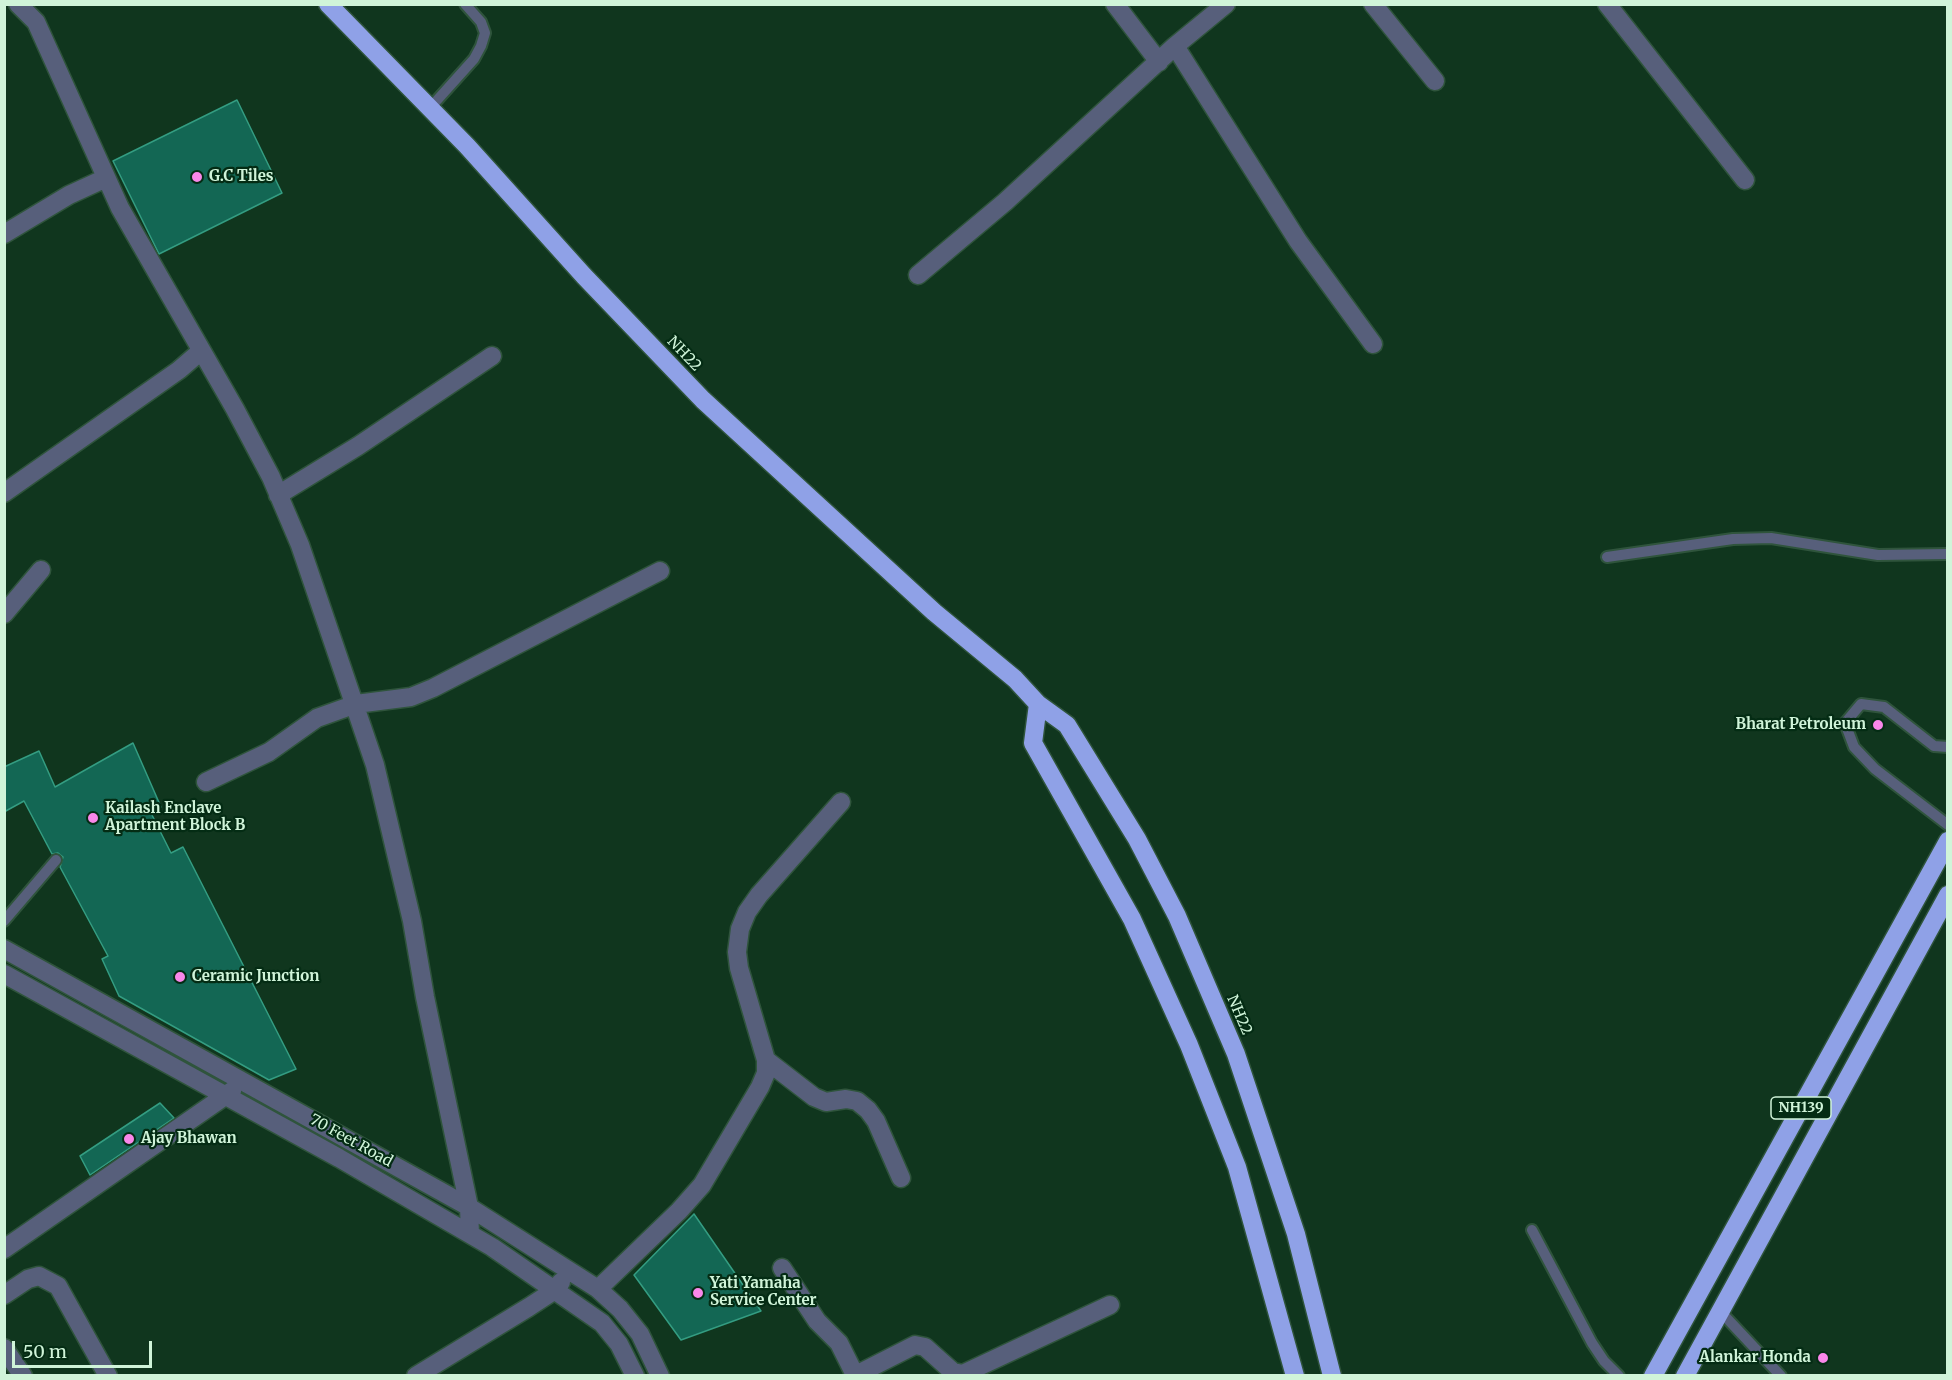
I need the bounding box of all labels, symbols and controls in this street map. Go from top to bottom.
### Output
place label: G.C Tiles [209,168,274,186]
marker: G.C Tiles [190,170,204,184]
street label: NH22 [663,333,705,375]
place label: Bharat Petroleum [1736,716,1866,734]
marker: Bharat Petroleum [1871,718,1885,732]
place label: Kailash Enclave Apartment Block B [105,800,245,835]
marker: Kailash Enclave Apartment Block B [86,811,100,825]
place label: Ceramic Junction [192,968,319,986]
marker: Ceramic Junction [173,970,187,984]
street label: NH22 [1223,992,1255,1038]
road number: NH139 [1771,1097,1831,1119]
street label: 70 Feet Road [307,1111,395,1171]
place label: Ajay Bhawan [141,1130,237,1148]
marker: Ajay Bhawan [122,1132,136,1146]
place label: Yati Yamaha Service Center [710,1275,816,1310]
marker: Yati Yamaha Service Center [691,1286,705,1300]
scale bar [15,1329,154,1367]
text: 50 m [23,1340,67,1363]
place label: Alankar Honda [1699,1349,1811,1367]
marker: Alankar Honda [1816,1351,1830,1365]

